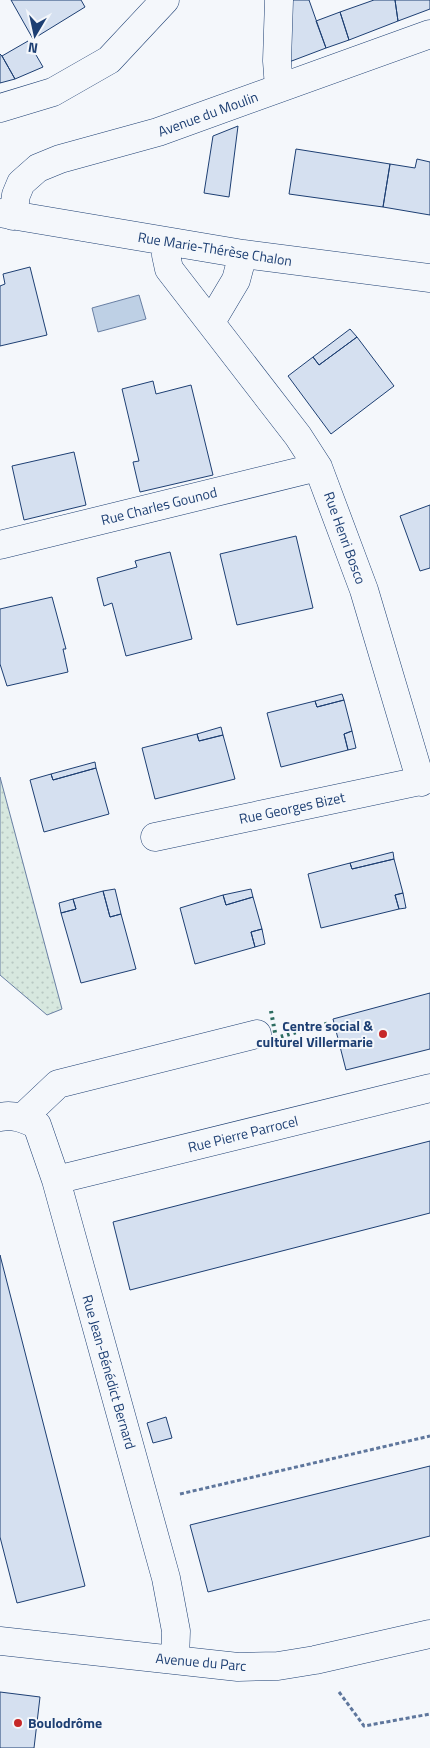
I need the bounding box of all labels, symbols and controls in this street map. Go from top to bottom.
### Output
north arrow [10,10,60,60]
text: N [26,37,39,59]
street label: Avenue du Moulin [155,86,261,141]
street label: Rue Marie-Thérèse Chalon [136,226,294,271]
street label: Rue Charles Gounod [99,481,219,530]
street label: Rue Henri Bosco [319,489,372,587]
street label: Rue Georges Bizet [237,786,347,829]
place label: Centre social & culturel Villermarie [256,1015,373,1052]
marker: Centre social & culturel Villermarie [377,1028,389,1040]
street label: Rue Pierre Parrocel [186,1110,300,1157]
street label: Rue Jean-Bénédict Bernard [77,1292,142,1452]
street label: Avenue du Parc [155,1647,247,1676]
place label: Boulodrôme [28,1712,102,1733]
marker: Boulodrôme [12,1717,24,1729]

